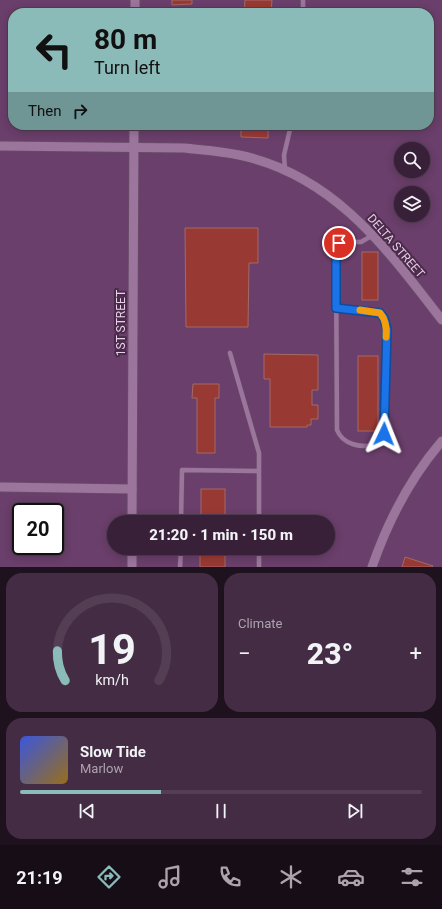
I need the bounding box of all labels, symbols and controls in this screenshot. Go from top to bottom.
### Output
text: 80 m [94,23,157,56]
icon: left [28,24,80,76]
text: Turn left [94,57,160,78]
icon: right [69,100,91,122]
text: Then [28,102,61,120]
map controls [394,142,430,222]
button: search [394,142,430,178]
button: layers [394,186,430,222]
street label: DELTA STREET [365,211,427,281]
pin [322,226,356,260]
icon: arrive [328,232,350,254]
street label: 1ST STREET [114,290,128,356]
position arrow [363,413,405,455]
speed limit sign: 20 [12,503,64,555]
text: 21:20 · 1 min · 150 m [149,526,293,544]
text: Climate [238,616,282,631]
text: 19 [88,624,136,673]
text: 23° [307,636,353,671]
text: − [238,641,251,666]
text: + [410,641,422,666]
text: km/h [95,671,129,687]
text: Slow Tide [80,743,146,761]
text: Marlow [80,761,123,776]
icon: previous [76,800,98,822]
icon: pause [210,800,232,822]
icon: next [344,800,366,822]
icon: directions [95,863,123,891]
icon: music [156,863,184,891]
icon: phone [216,863,244,891]
icon: climate [277,863,305,891]
icon: car [337,863,365,891]
icon: filters [398,863,426,891]
text: 21:19 [16,867,63,888]

